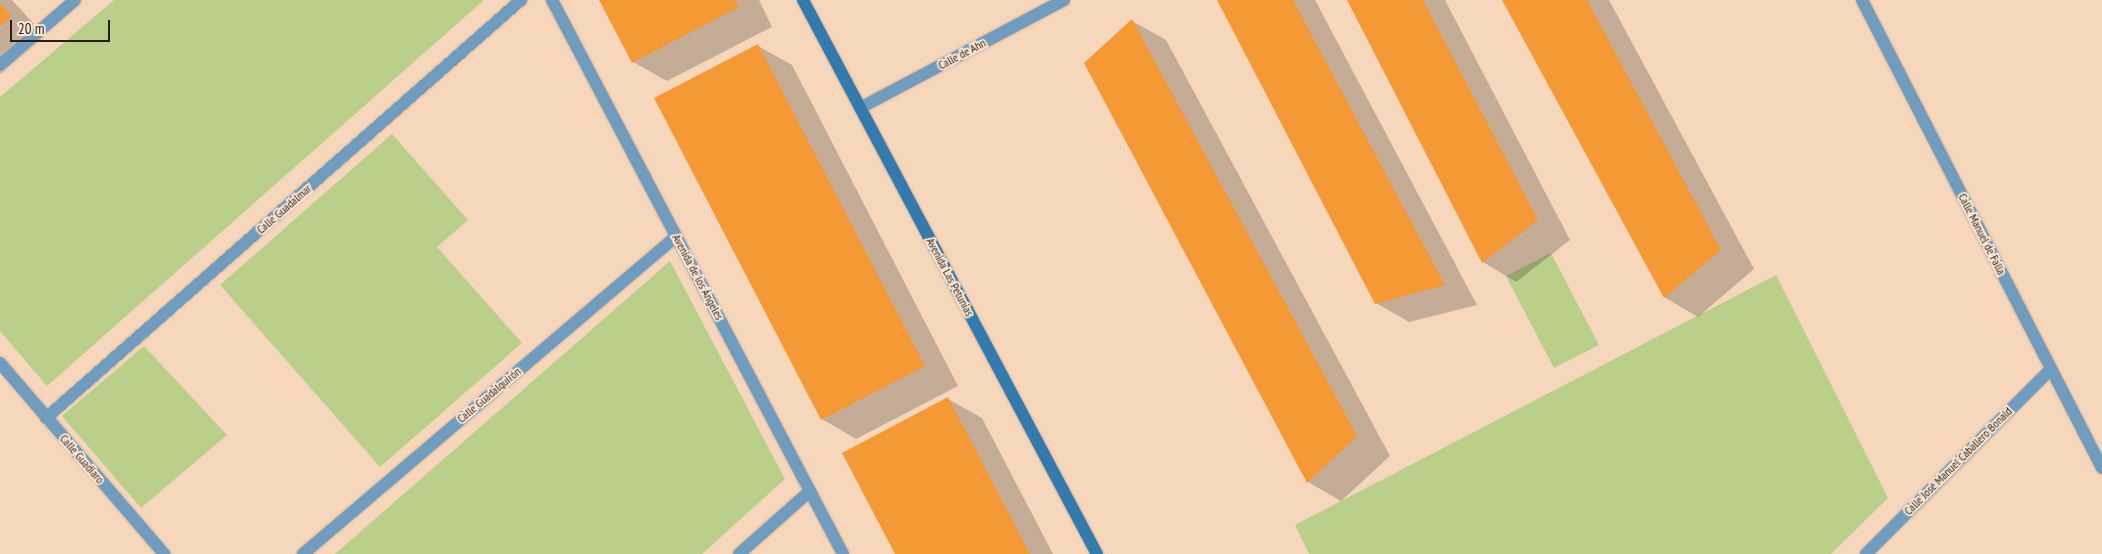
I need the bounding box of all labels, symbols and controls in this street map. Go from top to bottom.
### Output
scale bar [12,10,112,42]
text: 20 m [18,19,44,38]
street label: Calle de Ahn [936,35,988,73]
street label: Calle Guadalmar [254,181,314,237]
street label: Calle Manuel de Falla [1955,191,2009,277]
street label: Avenida de los Ángeles [669,231,727,323]
street label: Avenida Las Petunias [923,235,977,319]
street label: Calle Guadalquirón [454,364,524,426]
street label: Calle José Manuel Caballero Bonald [1901,404,2015,518]
street label: Calle Guadiaro [57,432,107,486]

